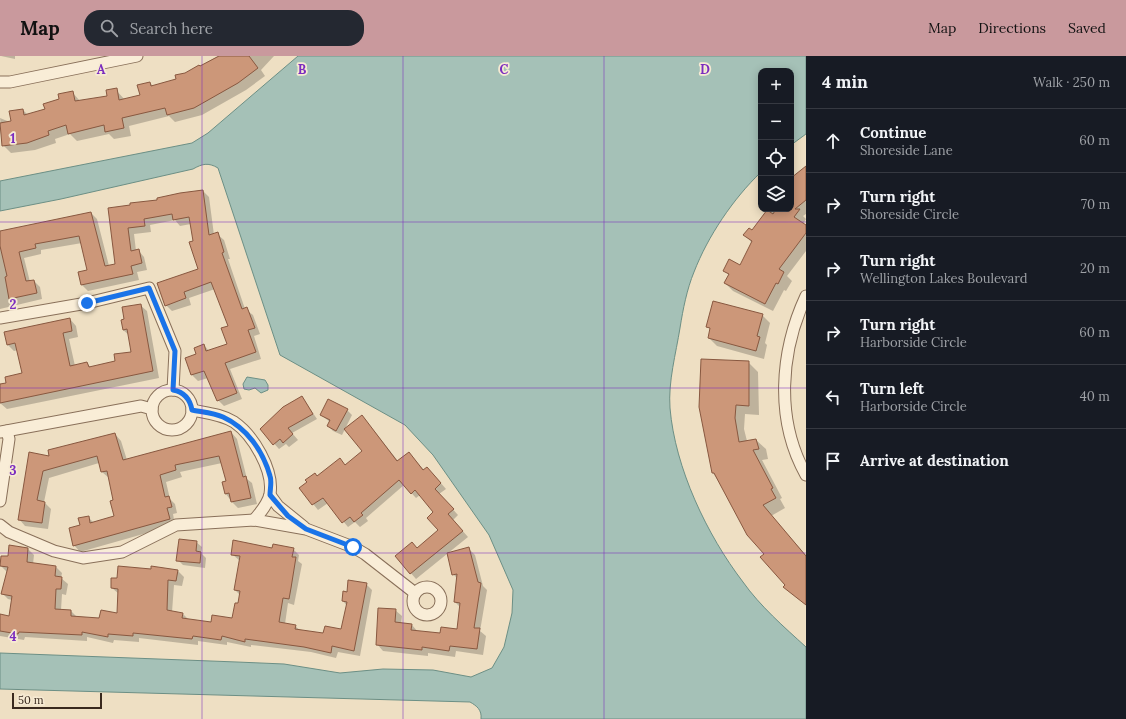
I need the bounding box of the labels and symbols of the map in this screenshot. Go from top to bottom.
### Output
text: A [97,61,106,78]
text: B [298,61,307,78]
text: C [500,61,509,78]
text: D [700,61,710,78]
text: 1 [10,130,16,147]
route end [78,294,96,312]
text: 2 [10,296,17,313]
text: 3 [9,462,17,479]
route start [344,538,362,556]
text: 4 [9,628,17,645]
scale bar [12,691,102,710]

